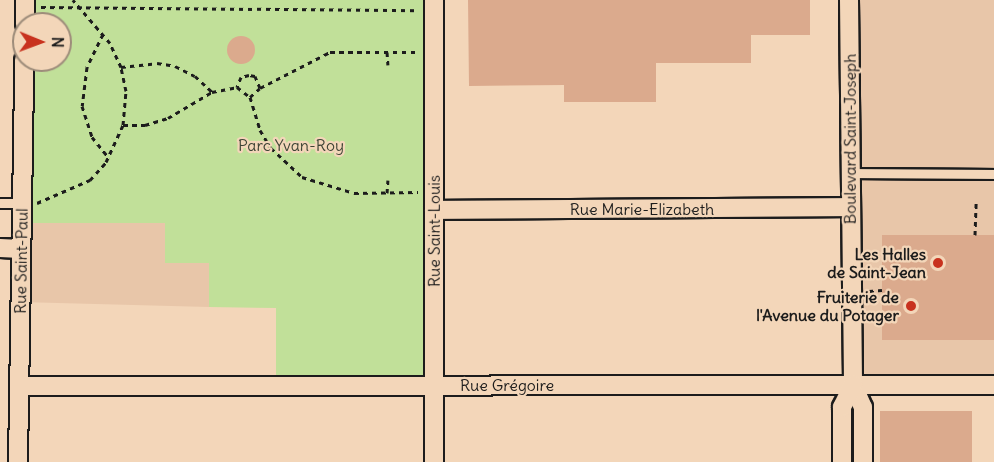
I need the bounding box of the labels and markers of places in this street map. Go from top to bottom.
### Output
place label: Les Halles de Saint-Jean [827,244,926,282]
marker: Les Halles de Saint-Jean [931,256,945,270]
place label: Fruiterie de l'Avenue du Potager [756,287,899,325]
marker: Fruiterie de l'Avenue du Potager [904,299,918,313]

